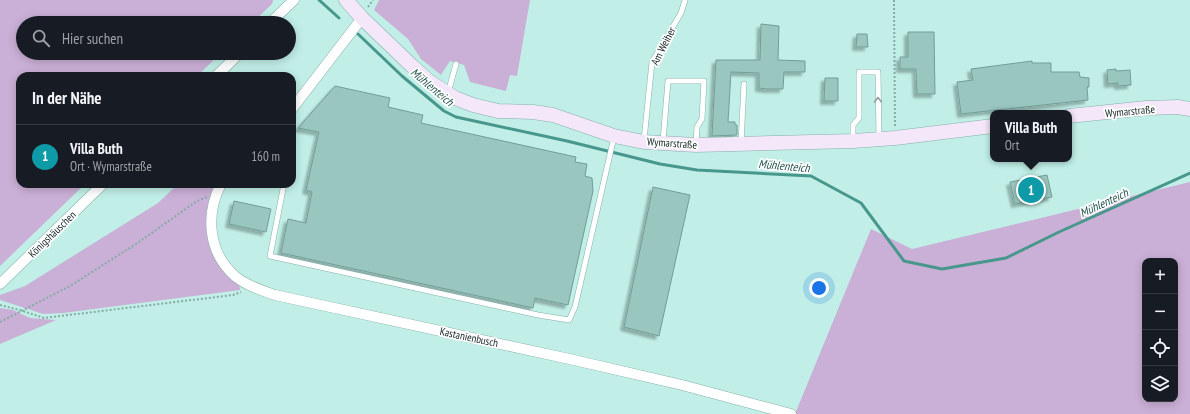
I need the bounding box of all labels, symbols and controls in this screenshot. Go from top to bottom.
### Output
search box [16,16,296,60]
street label: Am Weiher [647,25,679,67]
icon: search [30,27,52,49]
text: Hier suchen [62,29,123,48]
water label: Mühlenteich [408,64,457,109]
text: In der Nähe [32,87,102,109]
one-way arrow [874,97,883,103]
street label: Wymarstraße [1104,102,1156,120]
popup [990,110,1072,162]
text: Villa Buth [1005,118,1057,137]
street label: Wymarstraße [647,134,698,152]
text: Ort [1005,137,1019,154]
text: Villa Buth [70,139,123,158]
text: 1 [42,148,48,165]
text: 160 m [251,148,280,165]
water label: Mühlenteich [758,156,811,175]
text: Ort · Wymarstraße [70,158,152,175]
pin: 1 [1018,175,1044,205]
water label: Mühlenteich [1077,185,1131,220]
street label: Königshäuschen [25,208,79,260]
map controls [1142,258,1178,402]
button: + [1142,258,1178,294]
your location [809,278,829,298]
button: − [1142,294,1178,330]
street label: Kastanienbusch [439,324,500,350]
button: locate [1142,330,1178,366]
button: layers [1142,366,1178,402]

